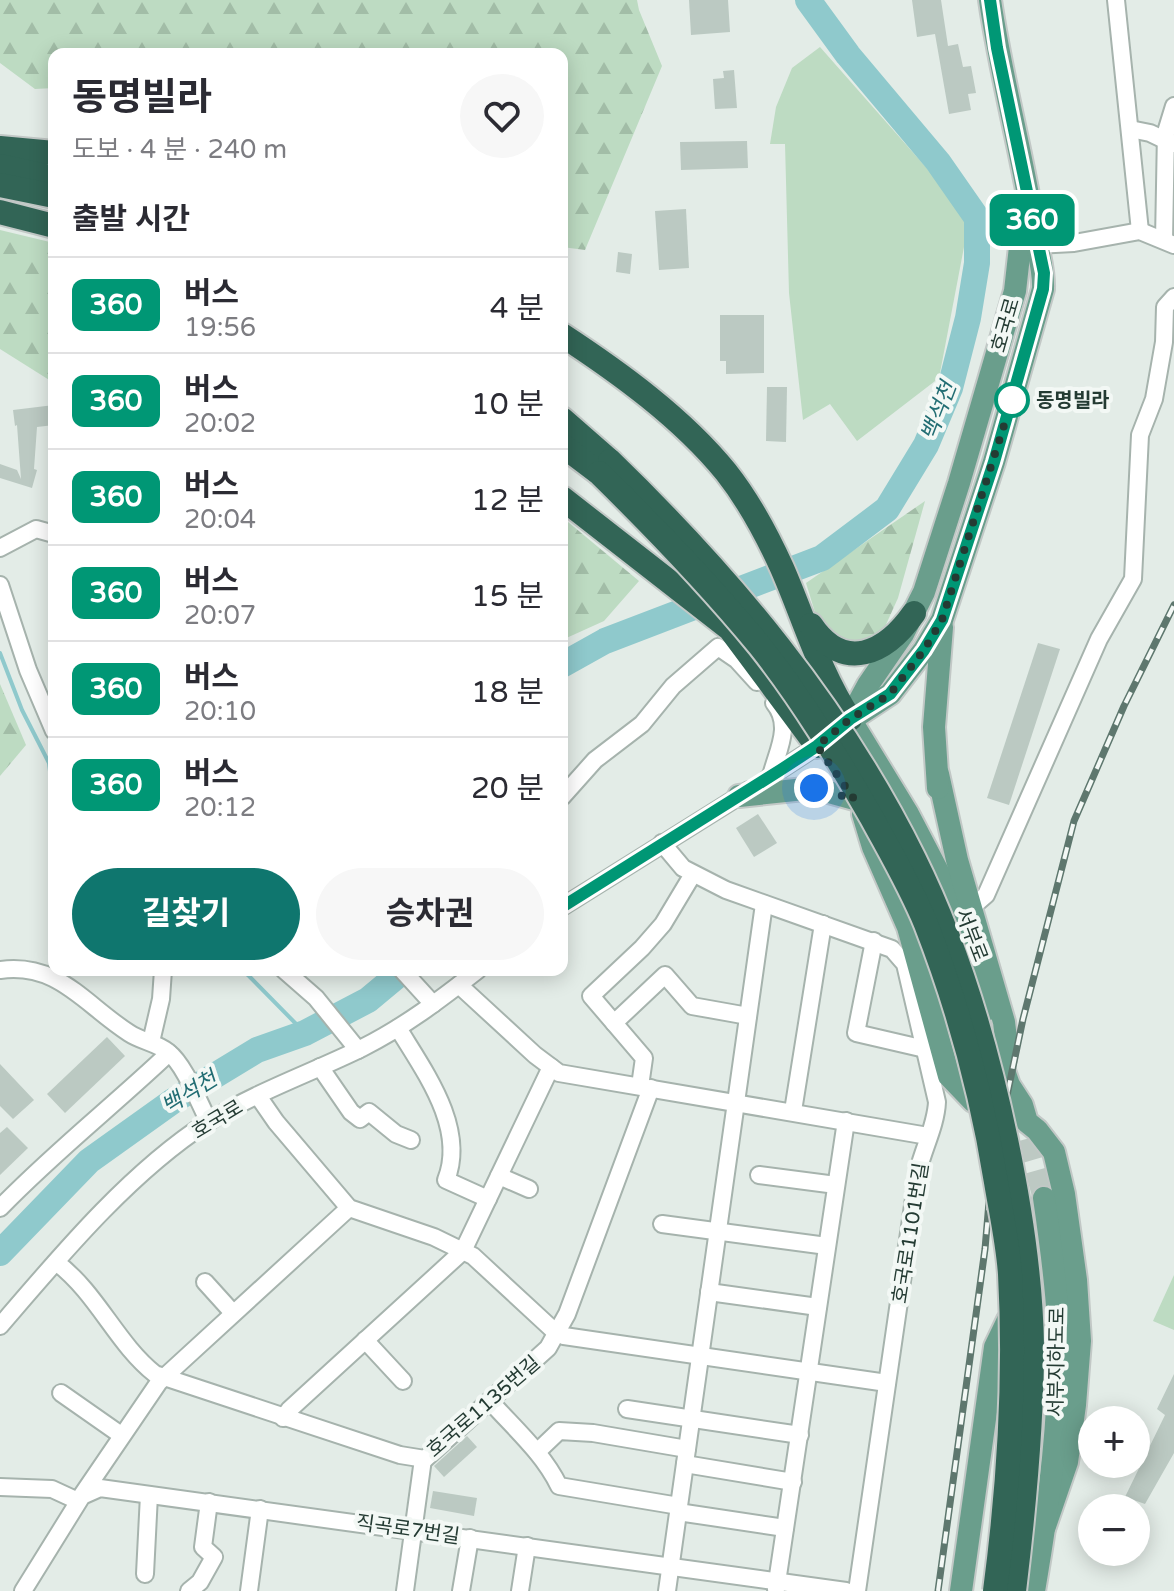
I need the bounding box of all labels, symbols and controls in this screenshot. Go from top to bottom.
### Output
button: heart [460,74,544,158]
text: 동명빌라 [72,75,212,121]
text: 도보 · 4 분 · 240 m [72,134,287,165]
line badge: 360 [986,194,1078,246]
text: 출발 시간 [72,201,190,238]
text: 360 [1006,203,1058,237]
text: 버스 [184,275,239,312]
text: 360 [90,288,142,322]
text: 4 분 [490,290,544,327]
street label: 호국로 [987,295,1025,355]
text: 19:56 [184,312,256,343]
text: 버스 [184,371,239,408]
water label: 백석천 [916,376,963,444]
marker: 동명빌라 [995,383,1029,417]
text: 360 [90,384,142,418]
text: 10 분 [471,386,544,423]
place label: 동명빌라 [1036,389,1110,413]
text: 20:02 [184,408,256,439]
text: 버스 [184,467,239,504]
text: 360 [90,480,142,514]
text: 12 분 [471,482,544,519]
text: 20:04 [184,504,256,535]
text: 버스 [184,563,239,600]
text: 360 [90,576,142,610]
text: 15 분 [471,578,544,615]
text: 20:07 [184,600,256,631]
text: 버스 [184,659,239,696]
text: 360 [90,672,142,706]
text: 18 분 [471,674,544,711]
text: 20:10 [184,696,256,727]
text: 버스 [184,755,239,792]
text: 360 [90,768,142,802]
your location [794,768,834,808]
text: 20 분 [471,770,544,807]
text: 20:12 [184,792,256,823]
button: 길찾기 [72,868,300,960]
button: 승차권 [316,868,544,960]
street label: 서부로 [950,905,992,965]
water label: 백석천 [157,1064,225,1120]
street label: 호국로 [188,1095,247,1144]
street label: 호국로1101번길 [888,1161,934,1305]
street label: 서부지하도로 [1044,1307,1070,1417]
street label: 호국로1135번길 [422,1351,545,1462]
map controls [1078,1406,1150,1566]
button: + [1078,1406,1150,1478]
button: − [1078,1494,1150,1566]
street label: 직곡로7번길 [354,1511,461,1549]

